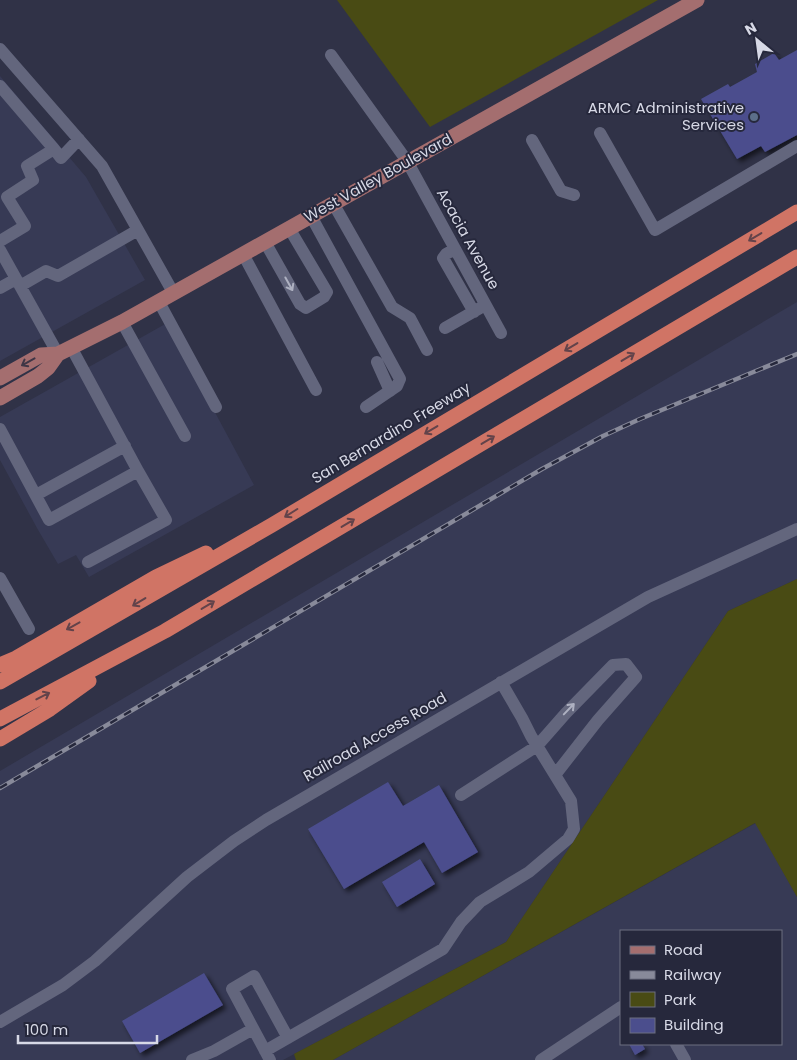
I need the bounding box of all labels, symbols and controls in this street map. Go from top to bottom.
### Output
north arrow [732,15,782,65]
text: N [741,17,760,40]
place label: ARMC Administrative Services [588,97,744,135]
marker: ARMC Administrative Services [748,111,760,123]
street label: West Valley Boulevard [300,128,456,227]
street label: Acacia Avenue [432,184,505,293]
one-way arrow [749,232,763,242]
one-way arrow [285,276,295,291]
one-way arrow [564,342,578,352]
one-way arrow [620,351,634,361]
one-way arrow [21,358,36,368]
street label: San Bernardino Freeway [307,377,474,488]
one-way arrow [425,426,439,436]
one-way arrow [480,434,494,444]
one-way arrow [285,508,299,518]
one-way arrow [341,517,355,527]
one-way arrow [132,598,146,608]
one-way arrow [201,600,215,610]
one-way arrow [65,621,80,631]
street label: Railroad Access Road [299,687,450,786]
one-way arrow [35,691,50,700]
one-way arrow [563,703,575,716]
legend [620,930,782,1045]
text: Road [664,939,703,960]
text: Railway [664,964,722,985]
text: Park [664,989,696,1010]
scale bar [18,1012,156,1044]
text: Building [664,1014,724,1035]
text: 100 m [25,1019,68,1040]

